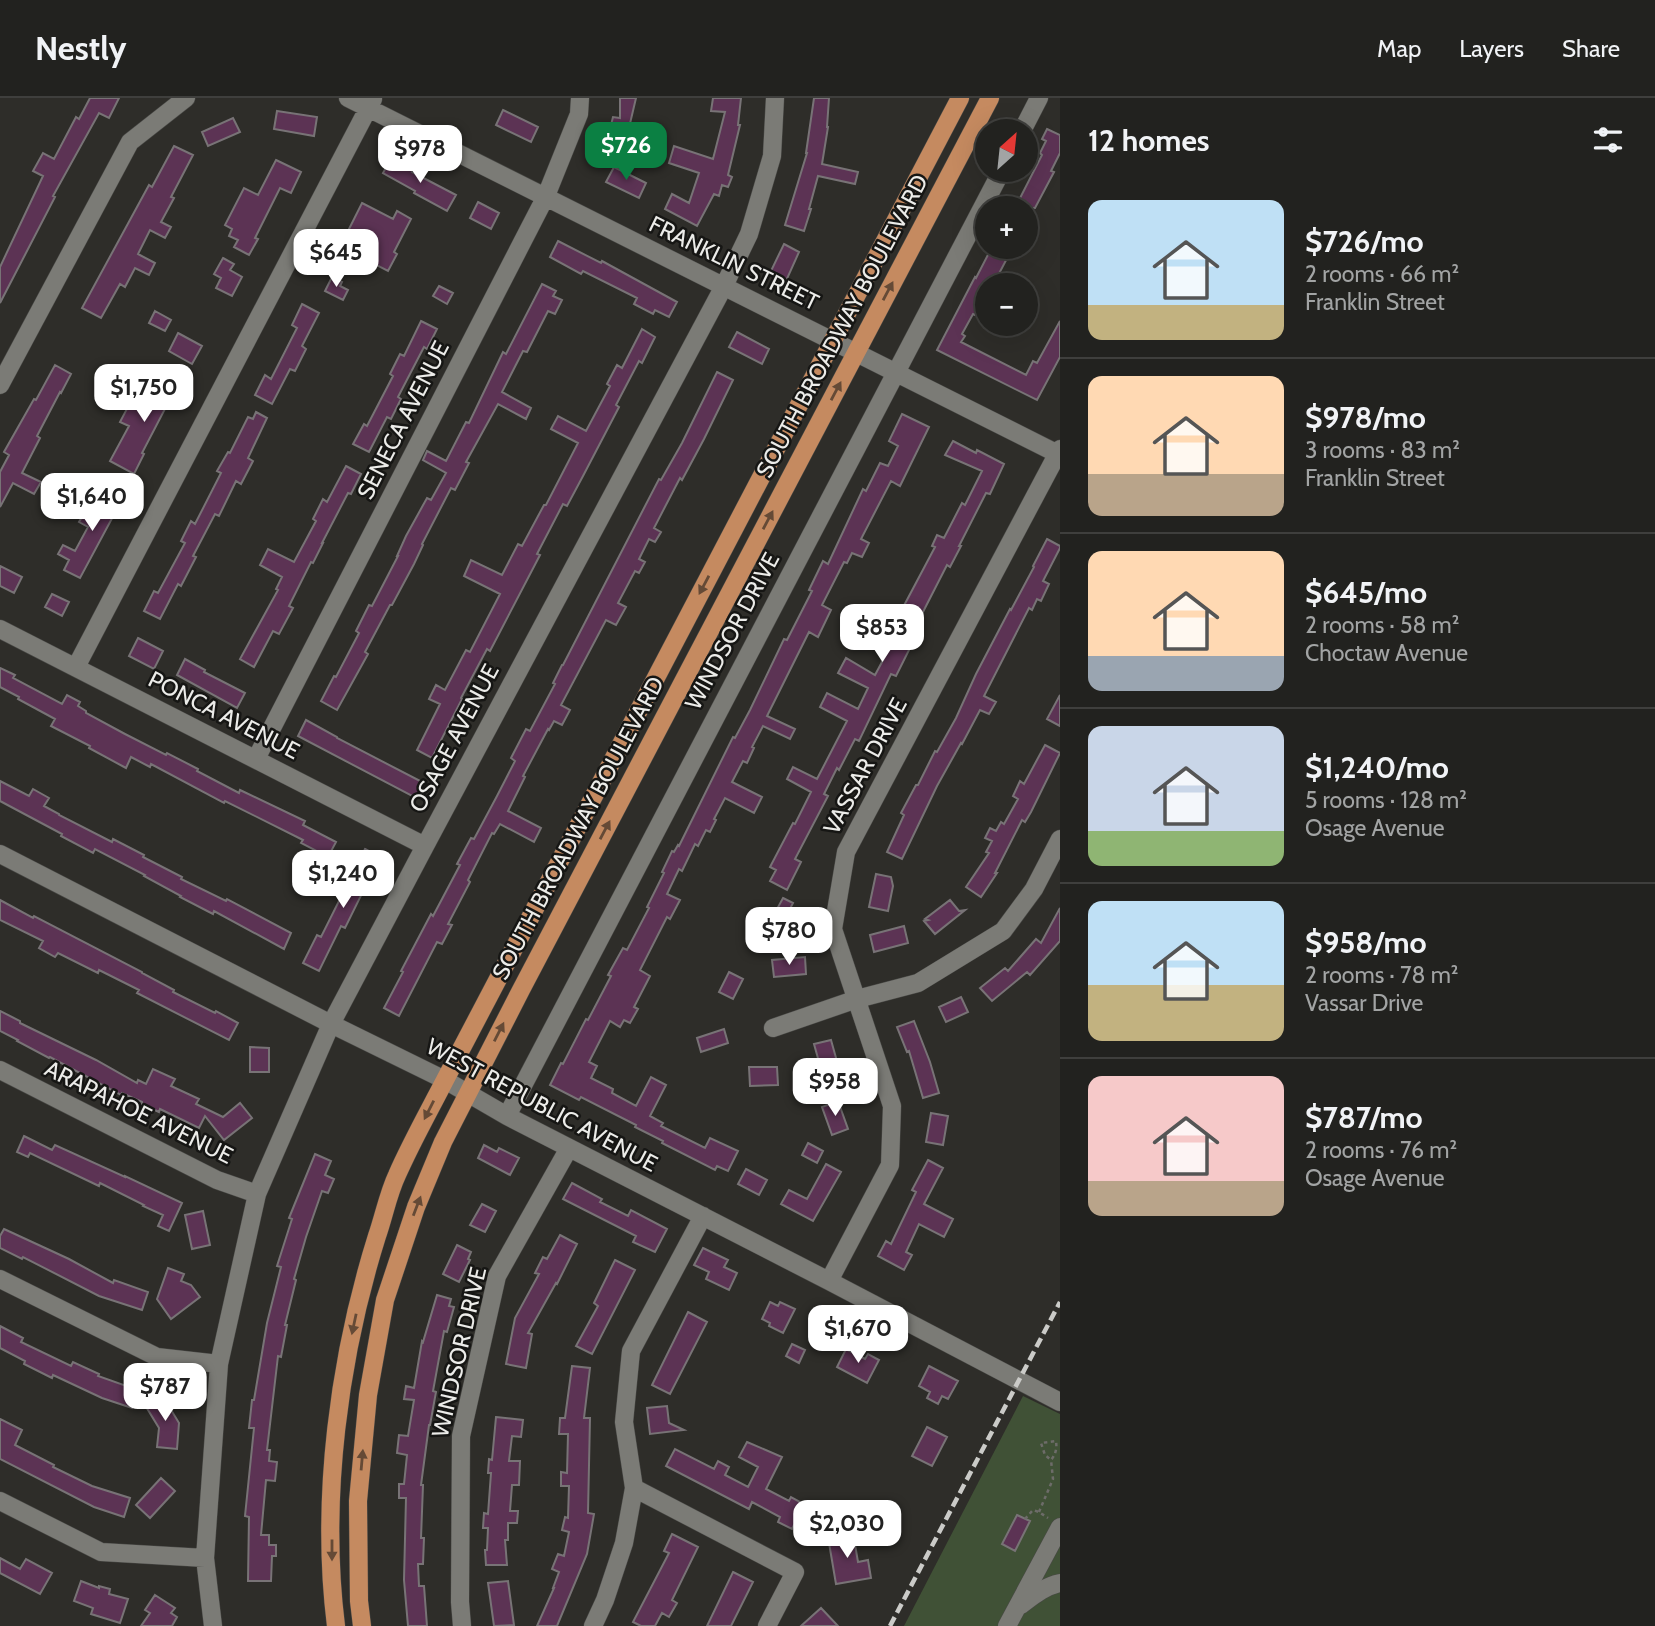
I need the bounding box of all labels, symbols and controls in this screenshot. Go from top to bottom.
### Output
text: Nestly [35,28,126,68]
text: Map [1377,34,1421,63]
text: Layers [1459,34,1524,63]
text: Share [1562,34,1620,63]
north arrow [975,119,1038,182]
map controls [975,119,1038,336]
icon: filters [1589,121,1627,159]
pin: $726 [585,122,667,182]
text: 12 homes [1088,122,1210,159]
pin: $978 [379,126,461,185]
text: $726 [601,131,651,159]
text: $978 [394,134,446,162]
street label: SOUTH BROADWAY BOULEVARD [750,170,934,482]
button: + [975,196,1038,259]
street label: FRANKLIN STREET [645,210,823,316]
text: $726/mo [1305,223,1424,260]
icon: home [1144,228,1228,312]
pin: $645 [295,230,377,289]
text: $645 [310,238,362,266]
text: 2 rooms · 66 m² [1305,260,1459,288]
button: − [975,273,1038,336]
one-way arrow [882,282,894,301]
text: Franklin Street [1305,288,1445,316]
street label: SENECA AVENUE [351,336,455,504]
pin: $1,750 [87,364,201,424]
text: $1,750 [110,373,178,401]
one-way arrow [829,381,841,401]
text: $978/mo [1305,399,1426,436]
icon: home [1144,404,1228,488]
text: 3 rooms · 83 m² [1305,436,1460,464]
text: Franklin Street [1305,464,1445,492]
pin: $1,640 [35,474,149,533]
text: $1,640 [57,482,127,510]
one-way arrow [762,510,773,530]
street label: WINDSOR DRIVE [679,548,785,714]
text: $645/mo [1305,574,1427,611]
one-way arrow [698,576,710,596]
icon: home [1144,579,1228,663]
pin: $853 [841,604,923,664]
text: 2 rooms · 58 m² [1305,611,1459,639]
text: $853 [856,613,908,641]
text: Choctaw Avenue [1305,639,1468,667]
street label: OSAGE AVENUE [403,659,505,817]
street label: PONCA AVENUE [144,665,304,765]
street label: SOUTH BROADWAY BOULEVARD [486,672,670,984]
street label: VASSAR DRIVE [817,693,913,839]
text: $1,240/mo [1305,749,1449,786]
icon: home [1144,754,1228,838]
text: 5 rooms · 128 m² [1305,786,1467,814]
text: Osage Avenue [1305,814,1444,842]
one-way arrow [599,820,610,840]
pin: $1,240 [286,850,400,910]
text: $1,240 [308,859,378,887]
pin: $780 [748,908,830,967]
text: $780 [761,916,817,944]
text: $958/mo [1305,924,1427,961]
icon: home [1144,929,1228,1013]
text: 2 rooms · 78 m² [1305,961,1459,989]
text: Vassar Drive [1305,989,1423,1017]
one-way arrow [493,1021,505,1041]
street label: WEST REPUBLIC AVENUE [422,1032,662,1178]
street label: ARAPAHOE AVENUE [40,1054,238,1170]
pin: $958 [794,1058,876,1118]
text: $958 [809,1067,861,1095]
text: $787/mo [1305,1099,1423,1136]
one-way arrow [424,1100,435,1120]
icon: home [1144,1104,1228,1188]
text: 2 rooms · 76 m² [1305,1136,1457,1164]
text: Osage Avenue [1305,1164,1444,1192]
one-way arrow [412,1195,423,1216]
street label: WINDSOR DRIVE [426,1264,492,1440]
pin: $1,670 [801,1306,915,1365]
one-way arrow [349,1313,360,1335]
text: $1,670 [824,1314,892,1342]
pin: $787 [124,1364,206,1423]
text: $787 [140,1372,190,1400]
one-way arrow [357,1449,368,1471]
pin: $2,030 [790,1500,904,1560]
text: $2,030 [809,1509,885,1537]
one-way arrow [326,1539,337,1561]

